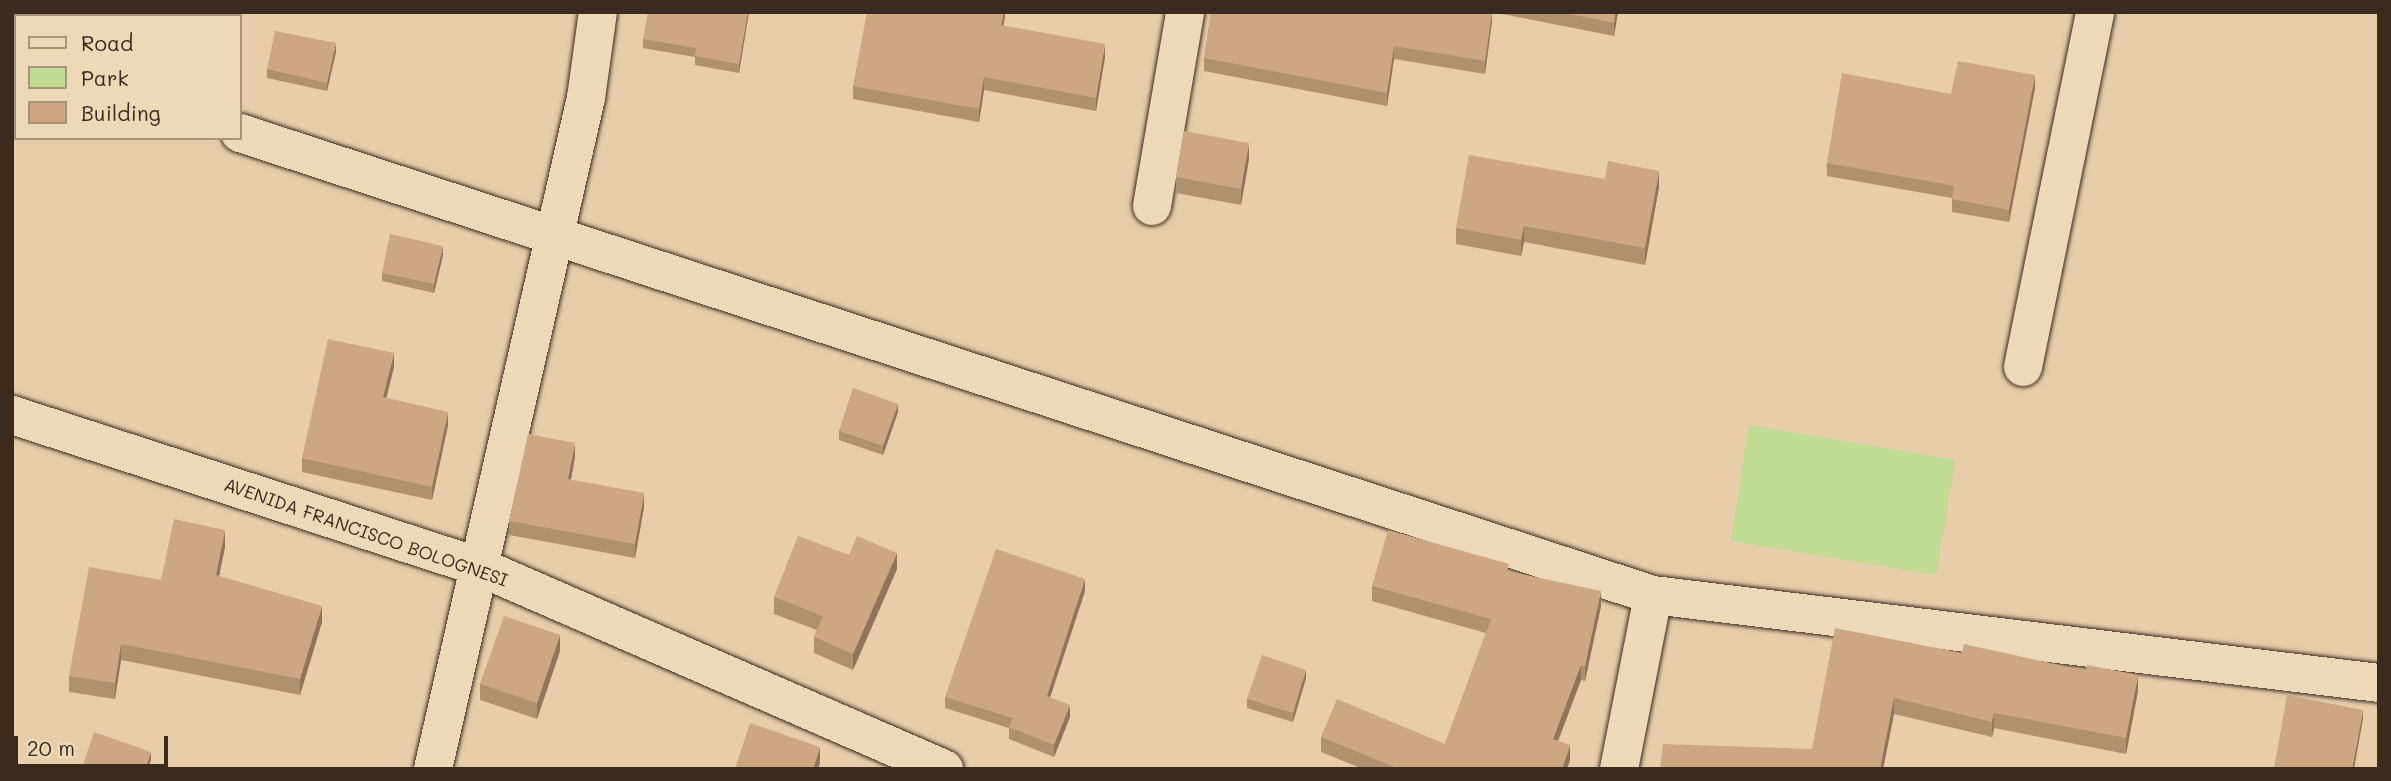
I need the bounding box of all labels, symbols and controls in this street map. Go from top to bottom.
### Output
legend [14,14,242,140]
text: Road [81,29,133,56]
text: Park [81,64,129,91]
text: Building [81,99,161,126]
street label: AVENIDA FRANCISCO BOLOGNESI [221,473,511,591]
scale bar [18,722,172,766]
text: 20 m [27,734,75,761]

